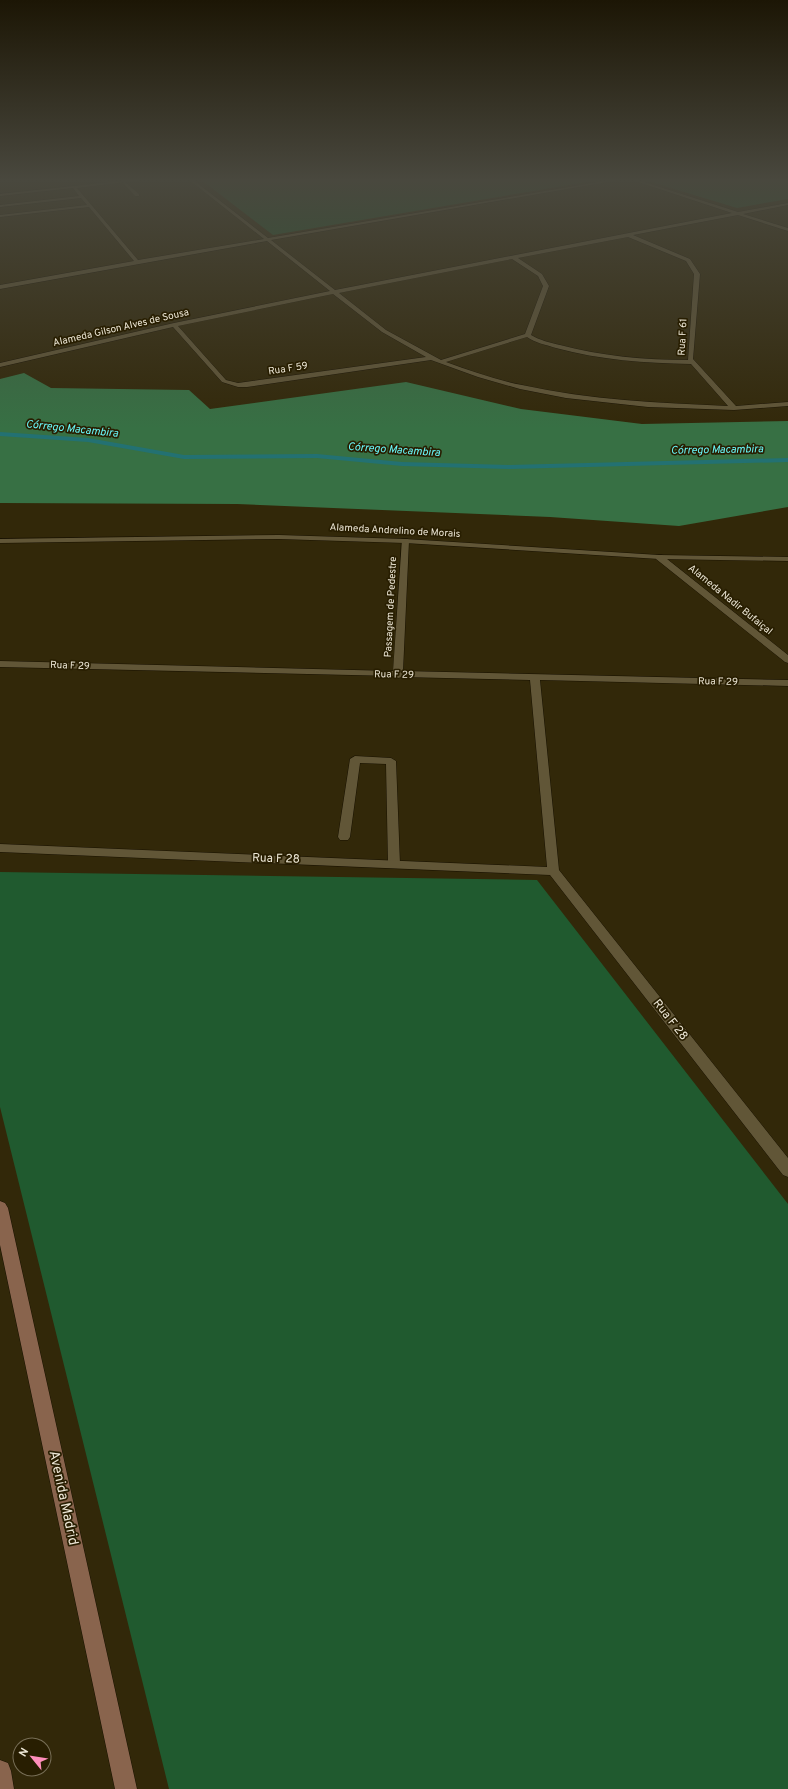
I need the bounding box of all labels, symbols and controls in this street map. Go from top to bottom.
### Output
street label: Alameda Gilson Alves de Sousa [52,306,190,350]
street label: Rua F 61 [676,318,690,356]
street label: Rua F 59 [267,359,309,379]
water label: Córrego Macambira [25,417,119,441]
water label: Córrego Macambira [347,440,441,460]
water label: Córrego Macambira [671,442,764,458]
street label: Alameda Andrelino de Morais [329,521,461,541]
street label: Passagem de Pedestre [382,556,400,658]
street label: Alameda Nadir Bufaiçal [685,562,775,638]
street label: Rua F 29 [50,659,90,673]
street label: Rua F 29 [374,668,414,682]
street label: Rua F 29 [698,675,738,689]
street label: Rua F 28 [252,850,300,868]
street label: Rua F 28 [649,996,691,1044]
street label: Avenida Madrid [45,1449,81,1547]
north arrow [12,1737,52,1777]
text: N [16,1746,32,1759]

